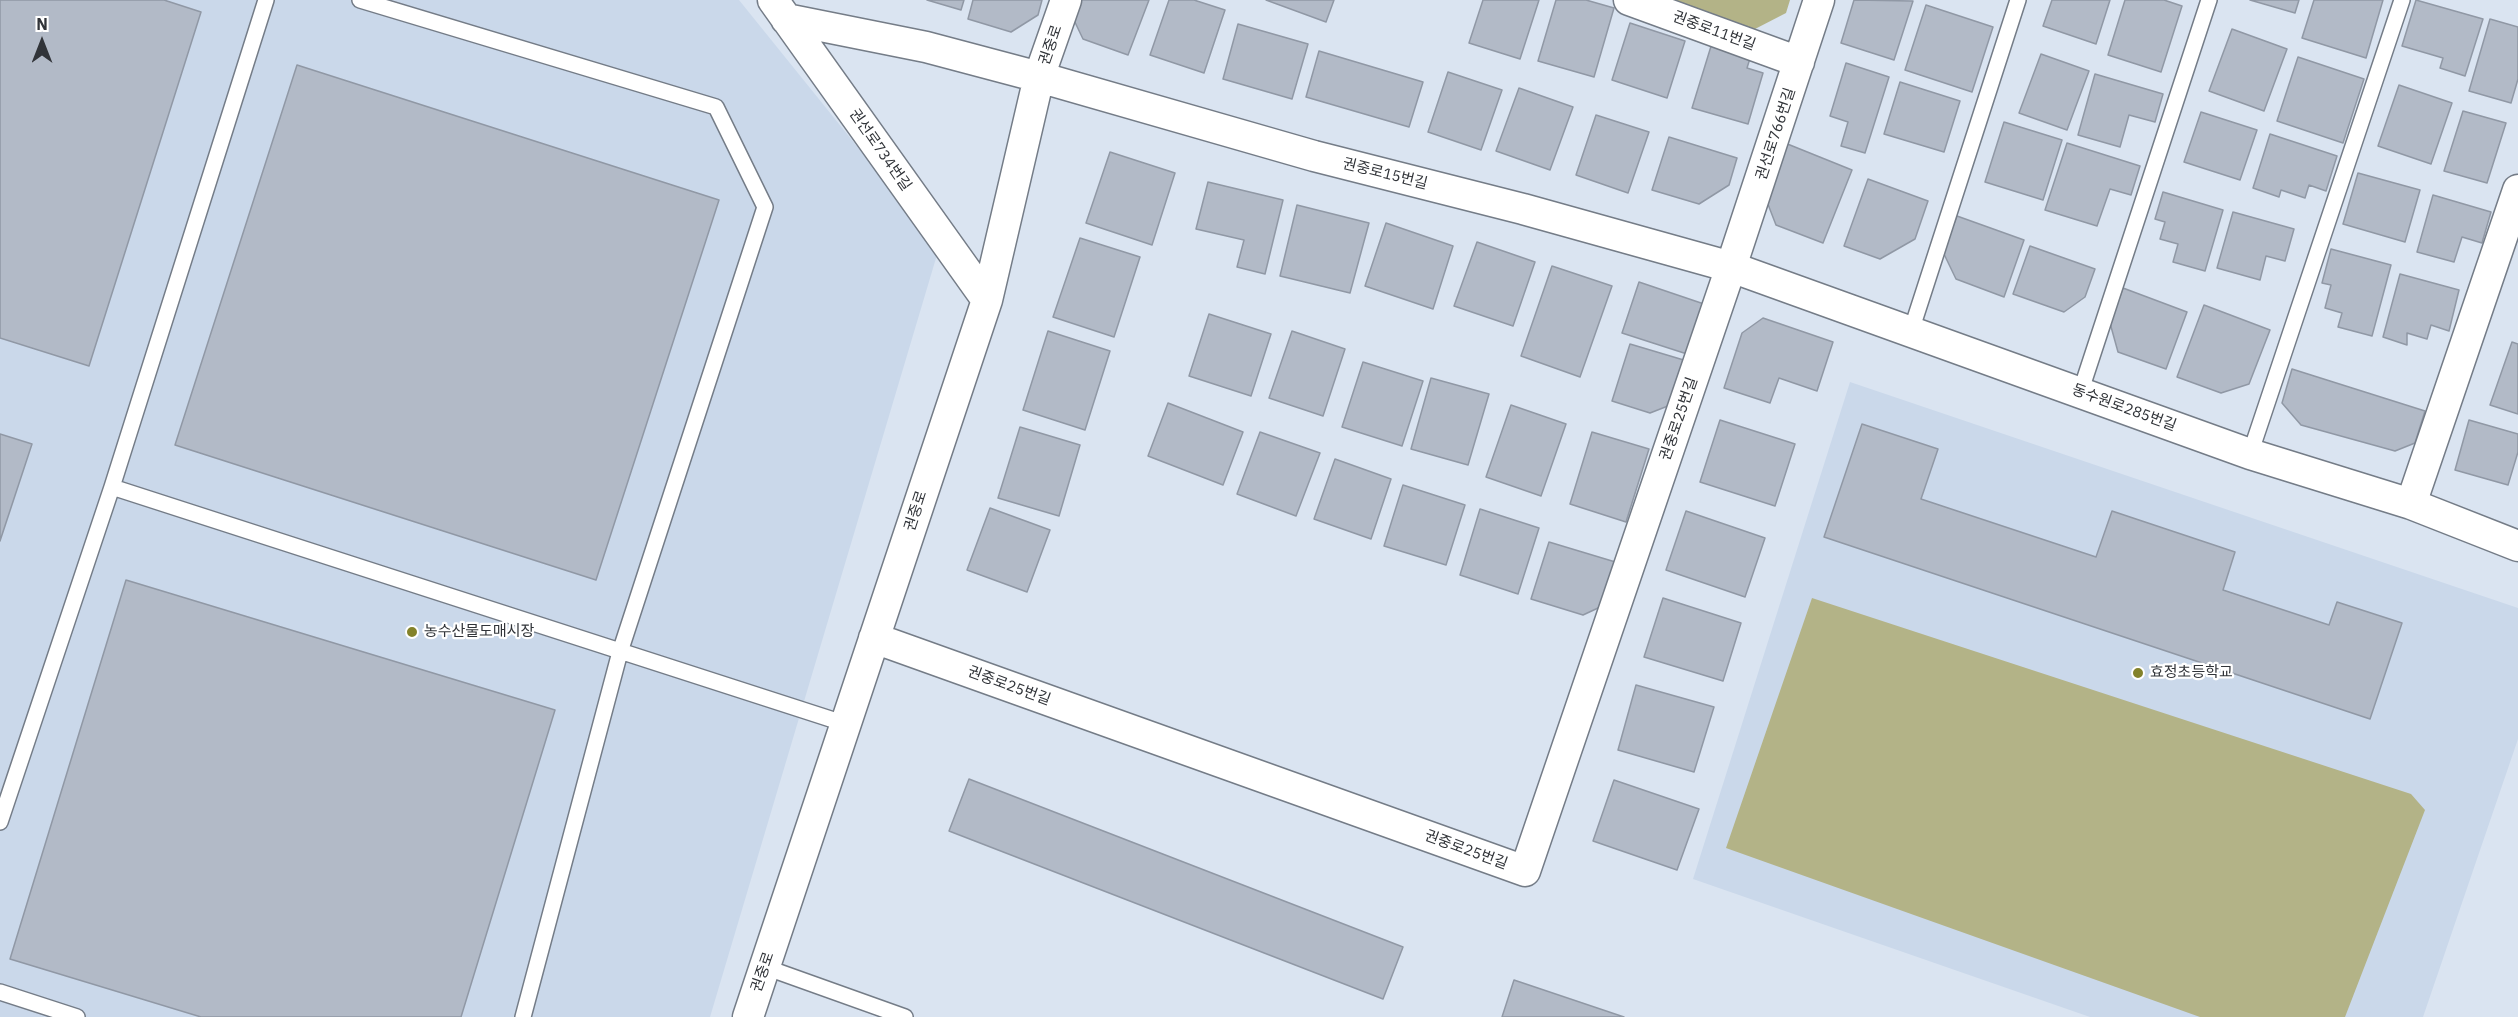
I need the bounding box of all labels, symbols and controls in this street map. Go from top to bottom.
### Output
street label: 권중로11번길 [1670,8,1758,54]
north arrow [12,12,72,72]
text: N [36,14,48,34]
street label: 권중로 [1036,22,1066,68]
street label: 권선로766번길 [1753,86,1799,182]
street label: 권선로734번길 [845,106,915,194]
street label: 권중로15번길 [1341,155,1429,193]
street label: 권중로25번길 [1656,375,1702,463]
street label: 동수원로285번길 [2069,381,2179,435]
street label: 권중로 [901,489,931,533]
place label: 농수산물도매시장 [424,623,534,641]
marker: 농수산물도매시장 [405,625,419,639]
street label: 권중로25번길 [965,663,1053,709]
place label: 효정초등학교 [2150,664,2233,682]
marker: 효정초등학교 [2131,666,2145,680]
street label: 권중로25번길 [1422,827,1510,873]
street label: 권중로 [748,949,778,995]

